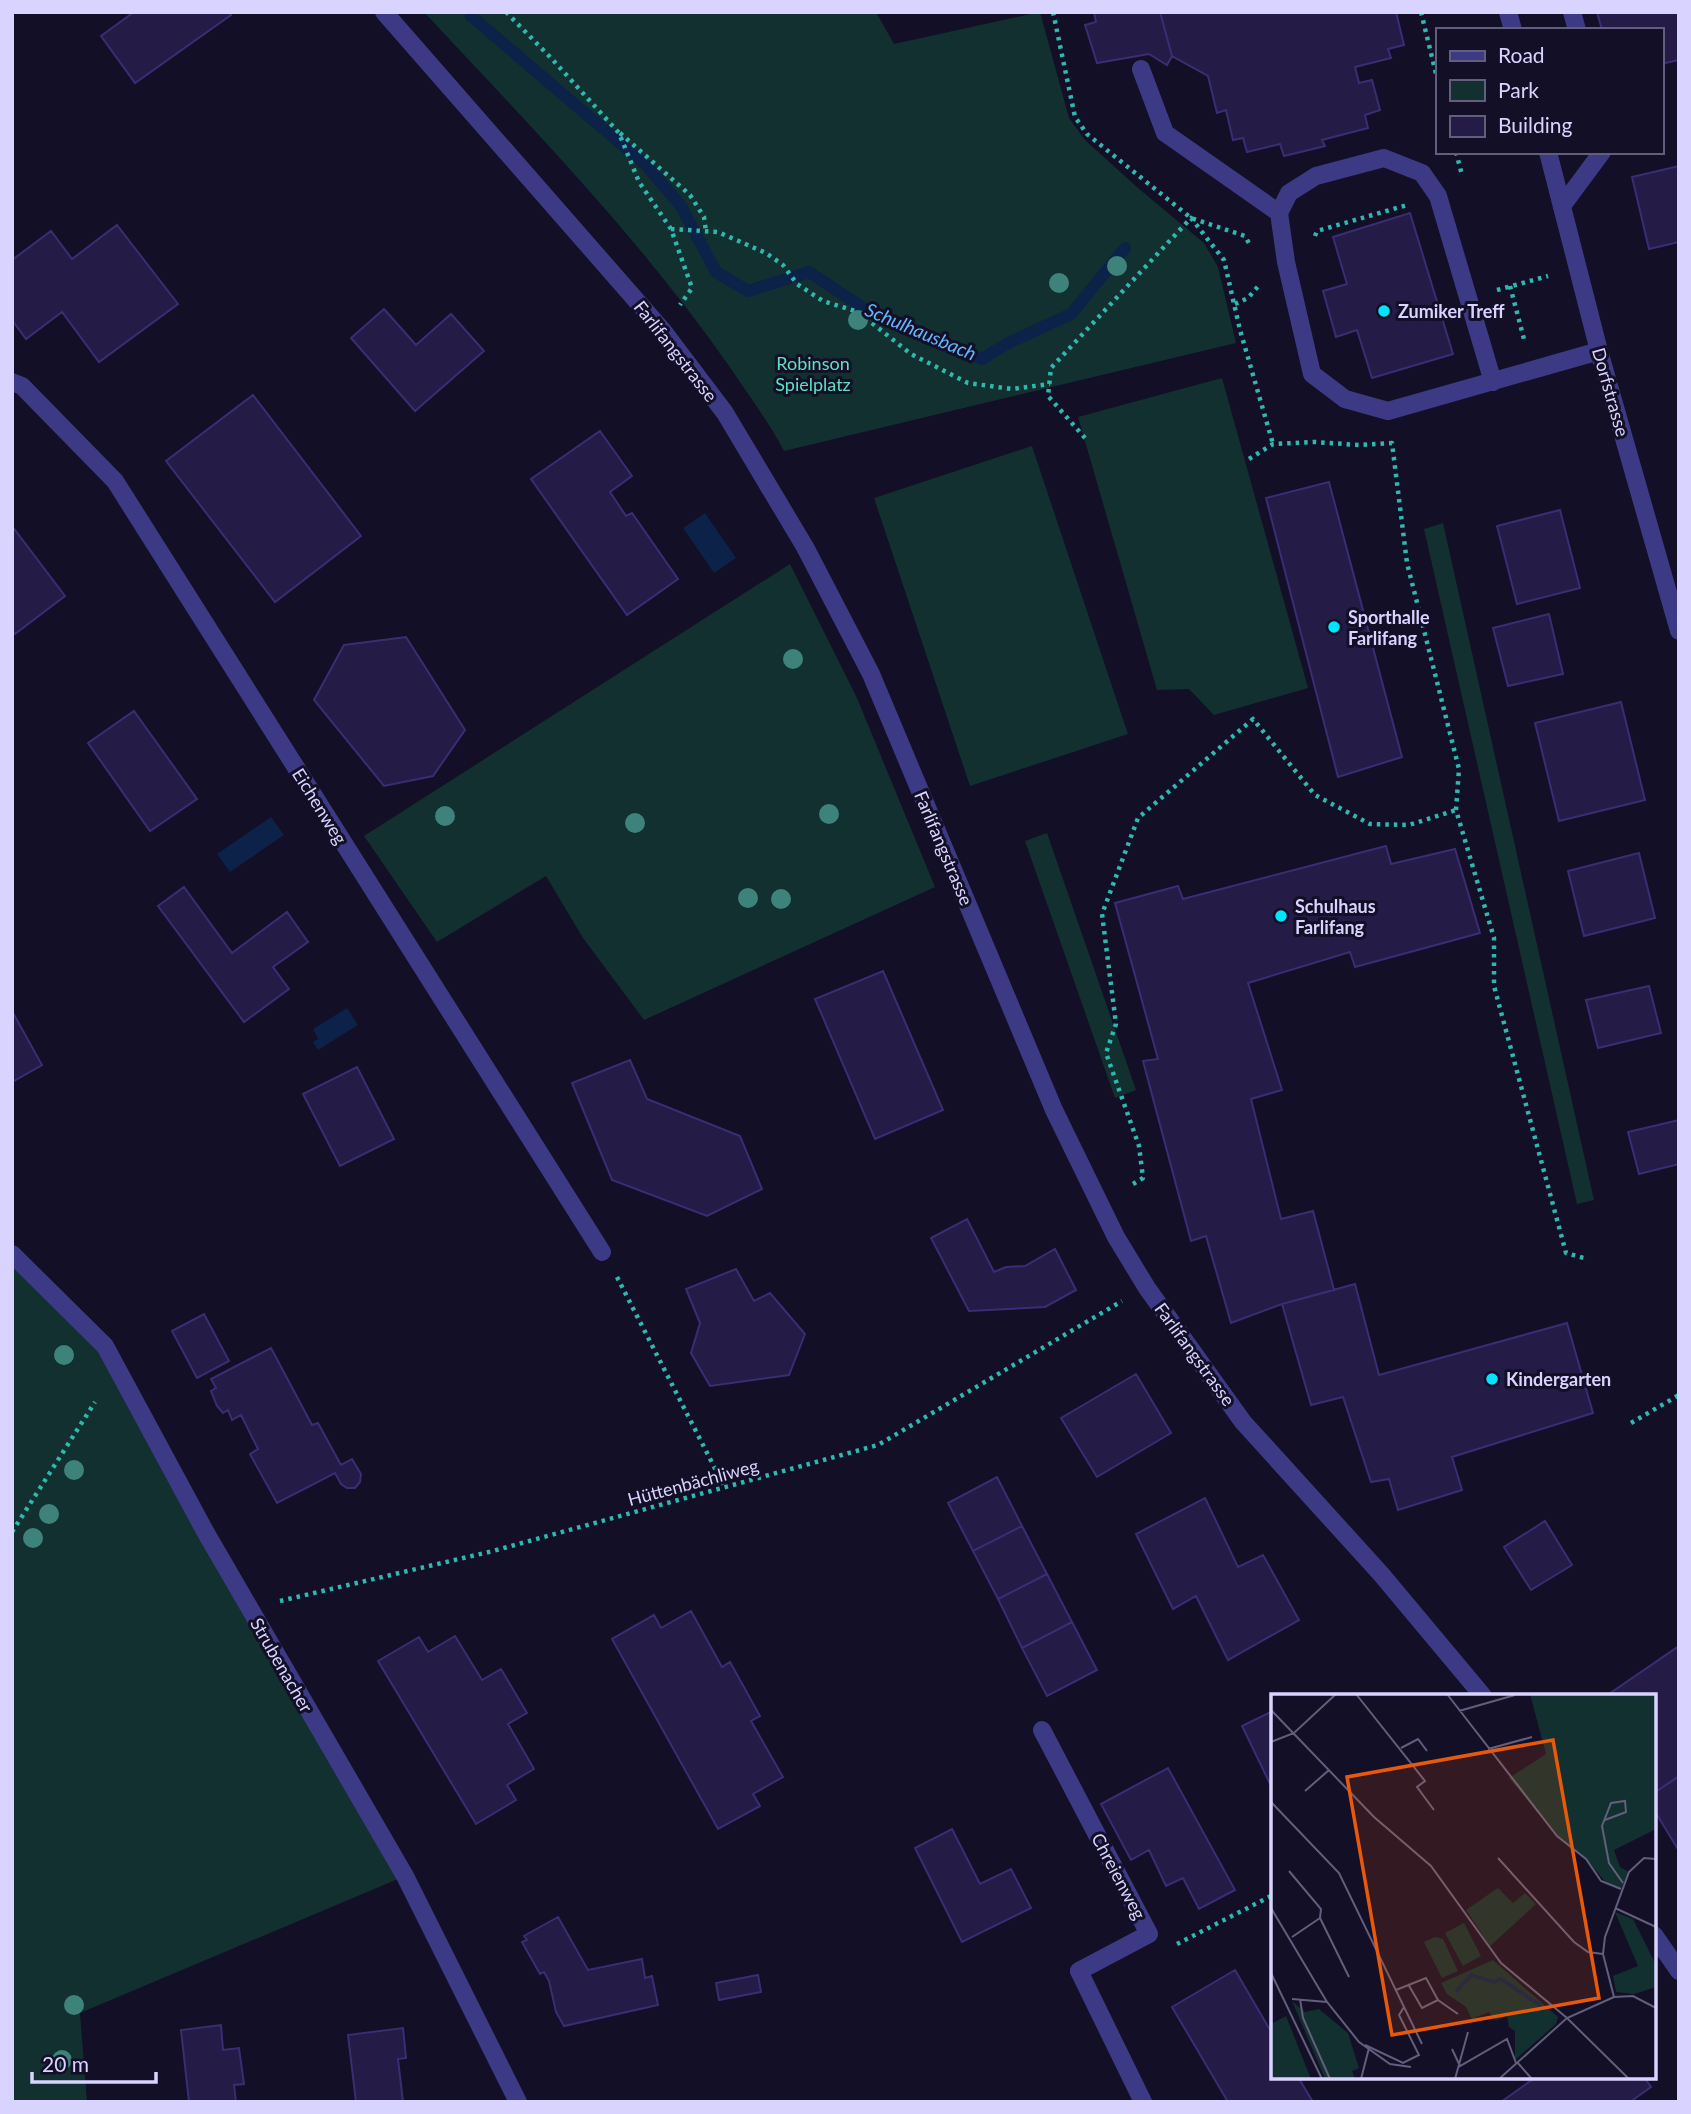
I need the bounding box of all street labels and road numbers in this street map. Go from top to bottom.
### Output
street label: Farlifangstrasse [630,296,722,406]
street label: Dorfstrasse [1588,345,1634,439]
street label: Eichenweg [288,764,352,848]
street label: Farlifangstrasse [910,787,978,909]
street label: Farlifangstrasse [1150,1298,1240,1410]
street label: Hüttenbächliweg [625,1454,761,1510]
street label: Strubenacher [246,1614,318,1717]
street label: Chreienweg [1087,1829,1151,1923]

